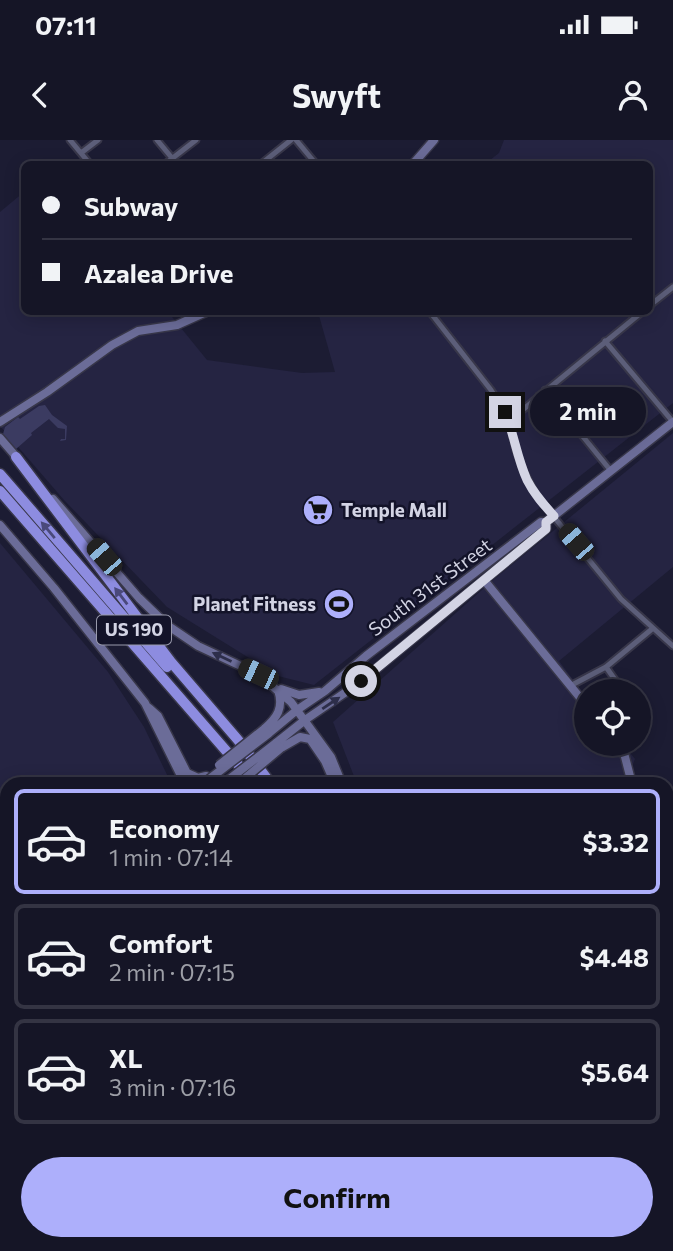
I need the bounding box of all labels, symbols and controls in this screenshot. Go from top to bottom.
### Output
text: 07:11 [35,9,97,40]
text: Swyft [292,75,381,115]
icon: back [21,76,59,114]
icon: person [614,76,652,114]
text: Subway [84,190,178,221]
text: Azalea Drive [84,257,234,288]
callout: 2 min [530,387,645,436]
route end [489,396,521,428]
text: 2 min [559,397,617,425]
supermarket icon: Temple Mall [301,493,335,527]
place label: Temple Mall [341,498,447,521]
car [555,519,598,565]
one-way arrow [40,521,56,539]
street label: South 31st Street [364,533,496,640]
car [83,534,126,580]
sports icon: Planet Fitness [322,587,356,621]
one-way arrow [114,588,129,606]
place label: Planet Fitness [193,592,316,615]
road number: US 190 [97,616,171,644]
one-way arrow [212,652,232,663]
car [235,656,282,692]
route start [345,665,377,697]
map controls [574,679,651,756]
button: locate [574,679,651,756]
one-way arrow [321,696,341,709]
icon: car [25,810,88,873]
text: Economy [109,812,220,843]
text: $3.32 [583,826,649,857]
text: 1 min · 07:14 [109,843,233,871]
icon: car [25,925,88,988]
text: Comfort [109,927,212,958]
text: $4.48 [579,941,649,972]
text: 2 min · 07:15 [109,958,235,986]
icon: car [25,1040,88,1103]
text: XL [109,1042,143,1073]
text: $5.64 [581,1056,649,1087]
text: 3 min · 07:16 [109,1073,236,1101]
button: Confirm [21,1157,653,1237]

